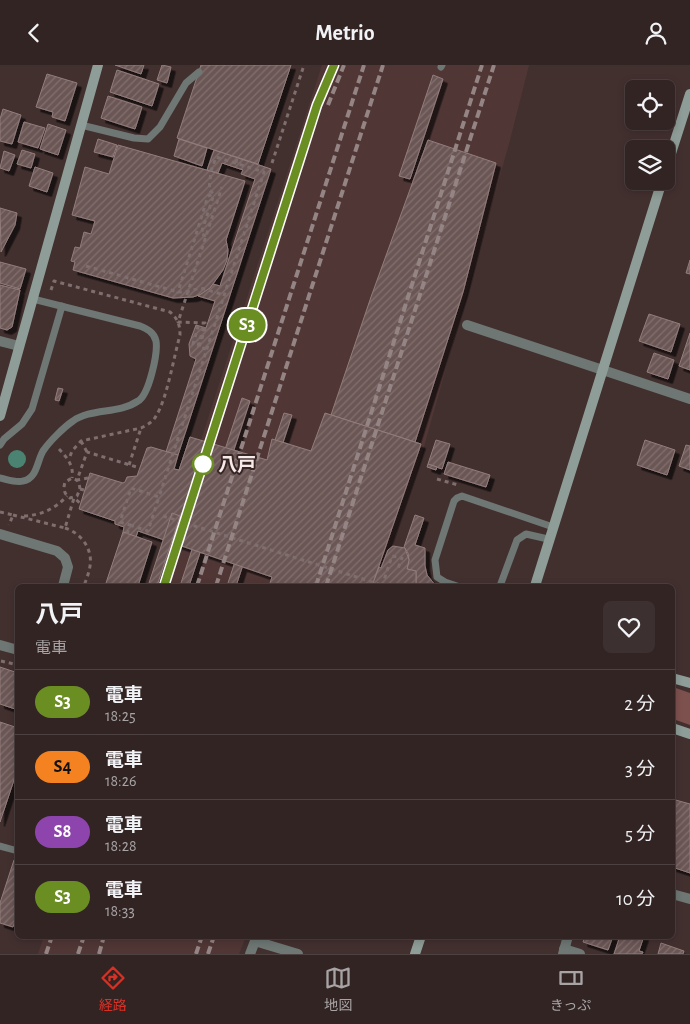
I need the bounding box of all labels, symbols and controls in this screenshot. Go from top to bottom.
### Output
icon: back [20,19,48,47]
icon: person [642,19,670,47]
text: Metrio [315,22,375,44]
map controls [625,80,675,190]
button: locate [625,80,675,130]
button: layers [625,140,675,190]
line badge: S3 [224,309,270,341]
text: S3 [239,316,255,334]
marker: 八戸 [192,453,214,475]
place label: 八戸 [218,456,256,475]
button: heart [603,601,655,653]
text: 八戸 [35,603,83,627]
text: 電車 [35,640,67,656]
text: 電車 [105,686,143,705]
text: S3 [54,693,71,711]
text: 2 分 [624,695,655,714]
text: 18:25 [105,708,136,724]
text: 電車 [105,751,143,770]
text: S4 [53,758,72,776]
text: 3 分 [625,760,655,779]
text: 18:26 [105,773,137,789]
text: 電車 [105,816,143,835]
text: S8 [54,823,71,841]
text: 5 分 [625,825,655,844]
text: 18:28 [105,838,137,854]
text: 電車 [105,881,143,900]
text: S3 [54,888,71,906]
text: 10 分 [616,890,655,909]
text: 18:33 [105,903,135,919]
tab: 経路 [99,964,127,1015]
tab: 地図 [324,964,352,1015]
tab: きっぷ [550,964,591,1015]

